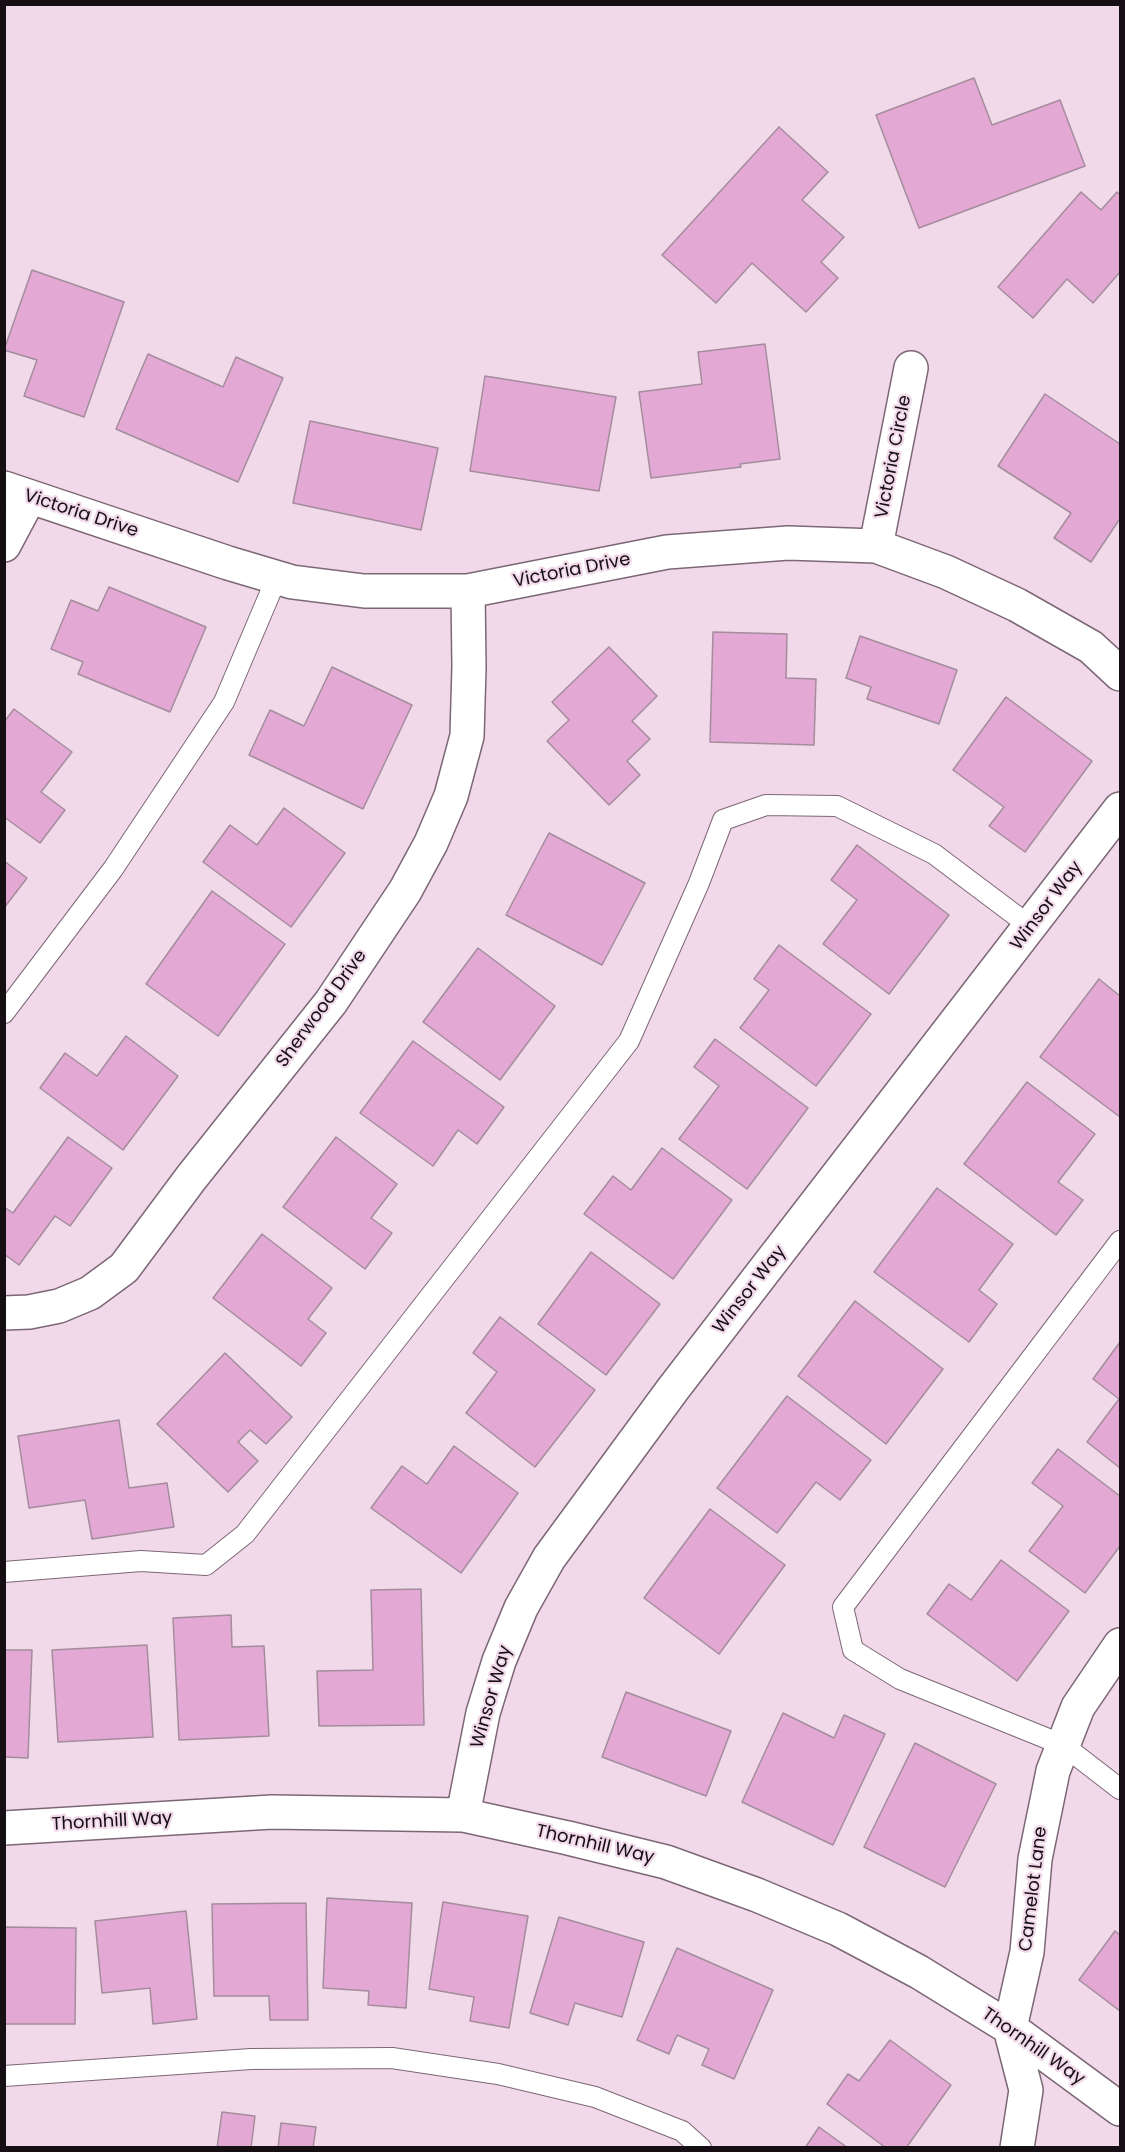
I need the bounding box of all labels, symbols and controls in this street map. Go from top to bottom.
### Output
street label: Victoria Circle [871,393,917,521]
street label: Victoria Drive [21,485,141,543]
street label: Victoria Drive [512,549,632,593]
street label: Winsor Way [1007,857,1087,955]
street label: Sherwood Drive [272,946,372,1072]
street label: Winsor Way [709,1242,791,1338]
street label: Winsor Way [467,1643,517,1751]
street label: Thornhill Way [51,1808,173,1836]
street label: Thornhill Way [534,1821,656,1869]
street label: Camelot Lane [1016,1825,1052,1953]
street label: Thornhill Way [977,2004,1089,2090]

